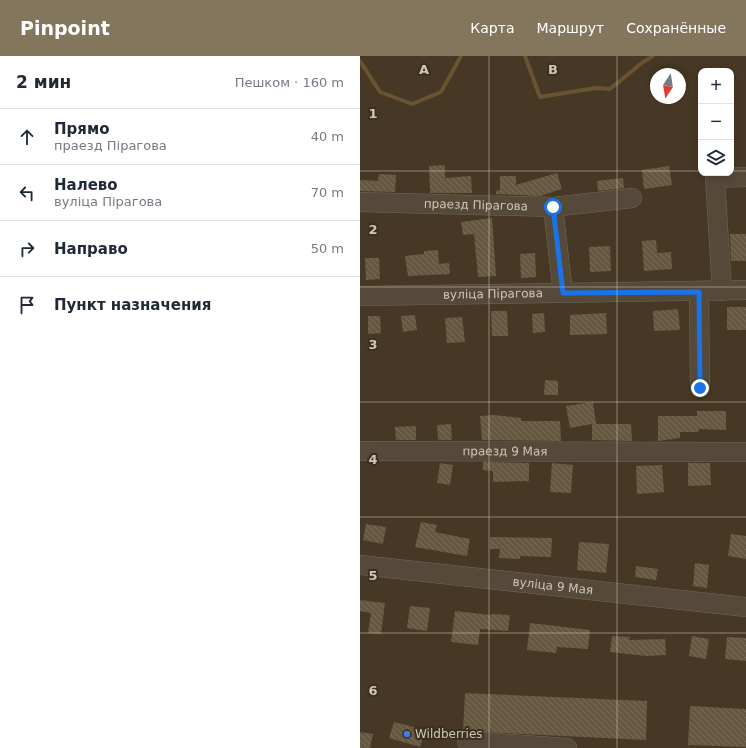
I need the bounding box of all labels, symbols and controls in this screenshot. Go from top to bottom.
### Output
text: Pinpoint [20,17,110,39]
text: Карта [470,20,514,36]
text: Маршрут [536,20,604,36]
text: Сохранённые [626,20,726,36]
text: A [419,62,429,77]
text: B [548,62,558,77]
north arrow [650,68,686,104]
map controls [698,68,734,176]
button: + [698,68,734,104]
text: 2 мин [16,72,71,92]
text: Пешком · 160 m [235,75,344,90]
button: − [698,104,734,140]
text: 1 [368,106,378,121]
text: Прямо [54,120,110,138]
icon: ahead [16,126,38,148]
text: 40 m [311,129,344,144]
text: праезд Пірагова [54,138,167,153]
button: layers [698,140,734,176]
text: Налево [54,176,118,194]
icon: left [16,182,38,204]
text: 70 m [311,185,344,200]
text: вуліца Пірагова [54,194,162,209]
street label: праезд Пірагова [424,197,528,213]
route start [544,198,562,216]
text: 2 [368,222,378,237]
icon: right [16,238,38,260]
text: Направо [54,240,128,258]
text: 50 m [311,241,344,256]
street label: вуліца Пірагова [443,286,543,302]
icon: arrive [16,294,38,316]
text: Пункт назначения [54,296,211,314]
text: 3 [368,337,378,352]
route end [691,379,709,397]
street label: праезд 9 Мая [462,444,548,458]
text: 4 [368,452,378,467]
text: 5 [368,568,378,583]
street label: вуліца 9 Мая [512,575,594,597]
text: 6 [368,683,378,698]
place label: Wildberries [415,727,483,741]
marker: Wildberries [402,729,412,739]

